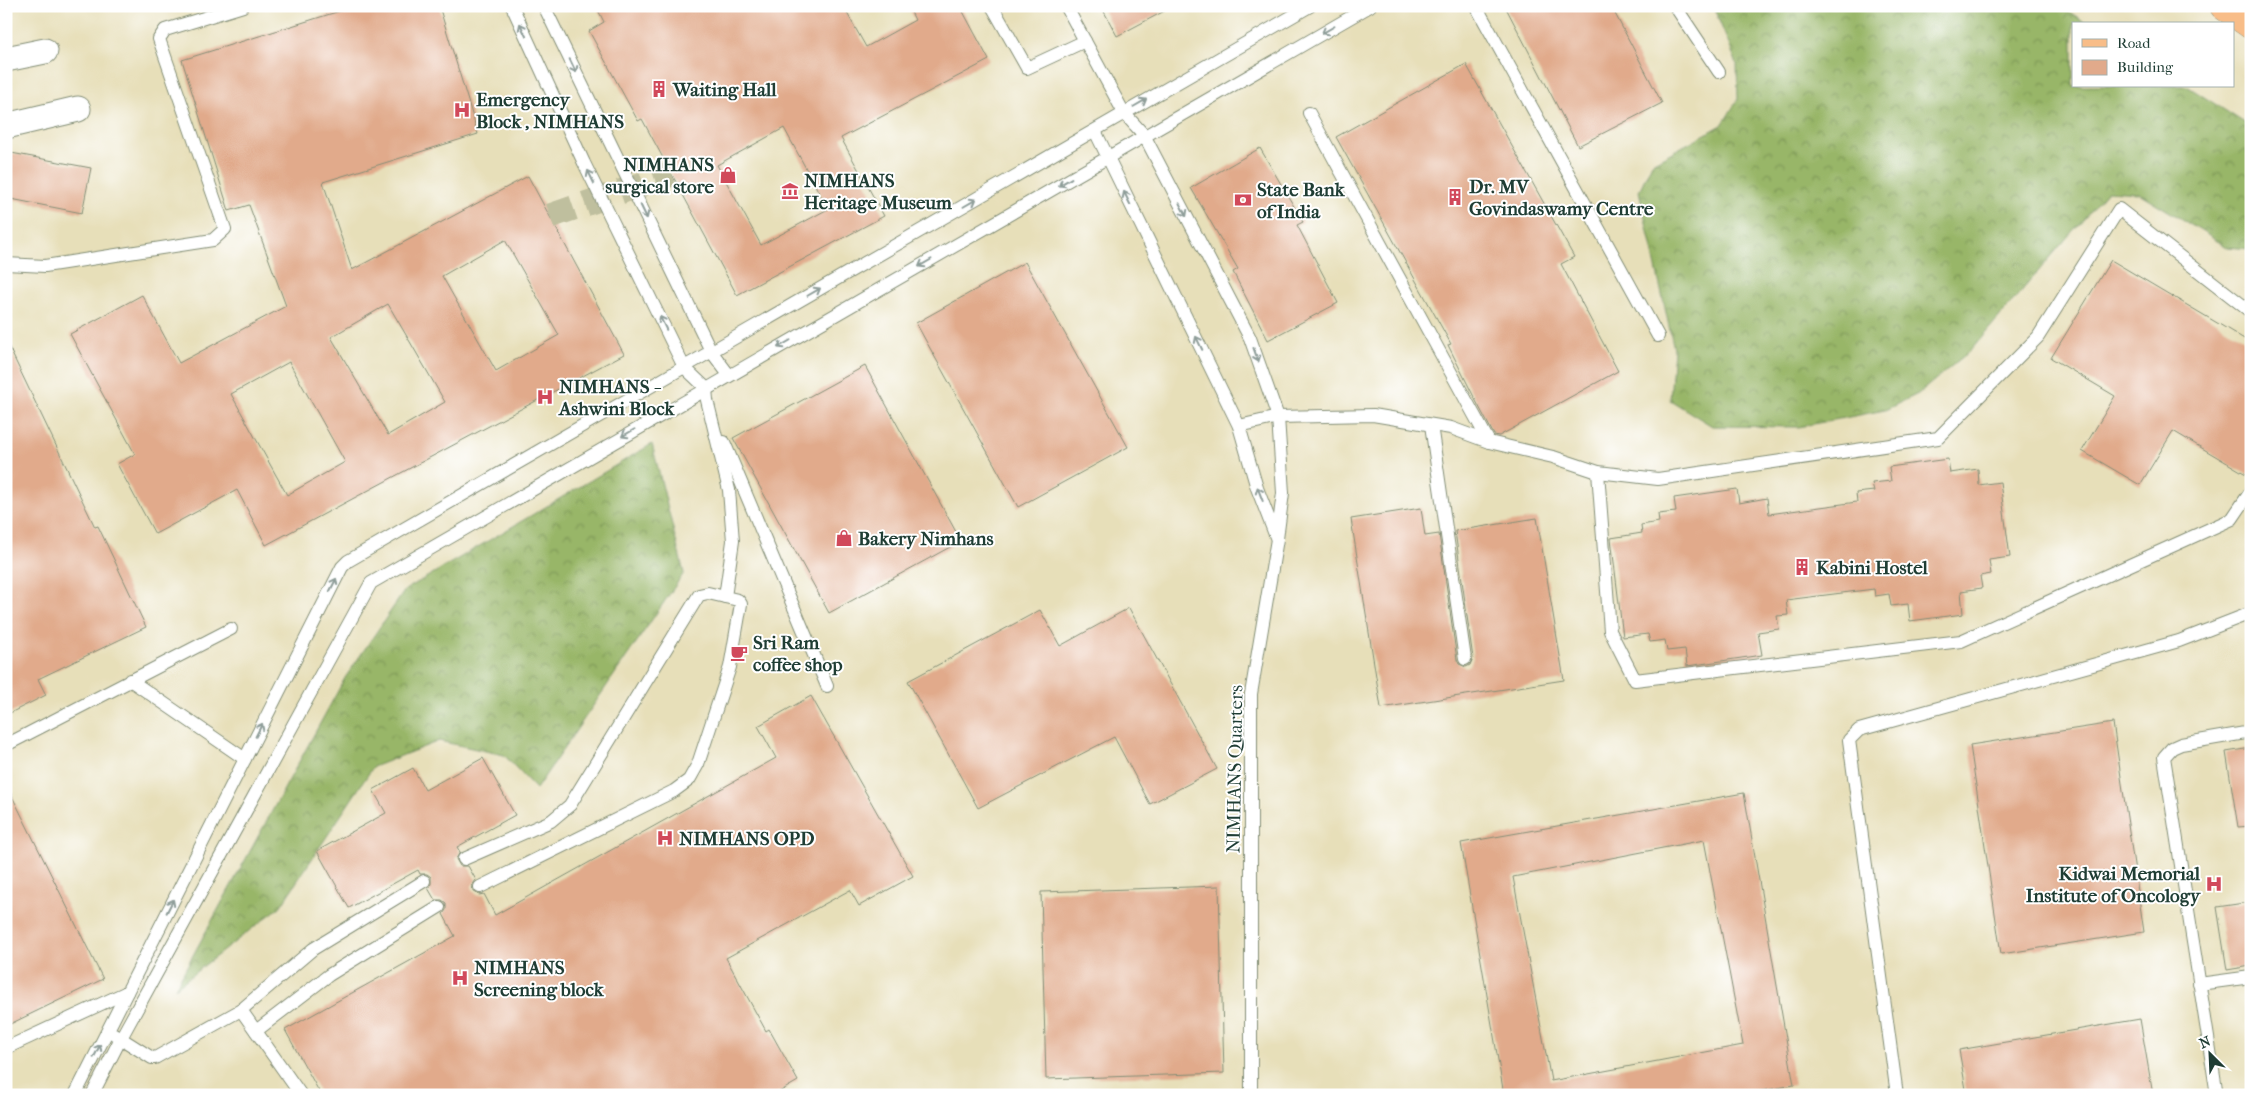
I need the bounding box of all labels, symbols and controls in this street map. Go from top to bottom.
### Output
legend [2072,22,2234,88]
one-way arrow [517,23,527,38]
one-way arrow [1321,26,1336,36]
text: Road [2117,34,2151,52]
one-way arrow [569,58,578,73]
text: Building [2117,58,2174,76]
building icon: Waiting Hall [649,79,669,99]
place label: Waiting Hall [672,79,777,101]
place label: Emergency Block , NIMHANS [476,89,624,133]
one-way arrow [1133,98,1148,108]
hospital icon: Emergency Block , NIMHANS [452,100,472,120]
place label: NIMHANS surgical store [605,154,715,198]
shop icon: NIMHANS surgical store [718,165,738,185]
one-way arrow [586,170,595,185]
place label: NIMHANS Heritage Museum [804,170,952,214]
place label: Dr. MV Govindaswamy Centre [1469,176,1654,220]
one-way arrow [1059,177,1073,187]
place label: State Bank of India [1257,179,1346,223]
museum icon: NIMHANS Heritage Museum [780,181,800,201]
building icon: Dr. MV Govindaswamy Centre [1445,187,1465,207]
bank icon: State Bank of India [1233,190,1253,210]
one-way arrow [1122,191,1131,206]
one-way arrow [963,198,977,208]
one-way arrow [1178,202,1188,217]
one-way arrow [639,204,649,219]
one-way arrow [918,259,932,269]
one-way arrow [806,287,821,297]
one-way arrow [657,316,667,331]
one-way arrow [1194,336,1204,351]
one-way arrow [776,339,791,349]
one-way arrow [1252,346,1261,362]
place label: NIMHANS - Ashwini Block [558,376,675,420]
hospital icon: NIMHANS - Ashwini Block [535,387,555,407]
one-way arrow [621,429,635,439]
one-way arrow [1255,487,1264,502]
shop icon: Bakery Nimhans [834,528,854,548]
place label: Bakery Nimhans [858,528,993,550]
building icon: Kabini Hostel [1792,557,1812,577]
place label: Kabini Hostel [1816,557,1929,579]
one-way arrow [329,578,338,593]
place label: Sri Ram coffee shop [753,632,843,676]
cafe icon: Sri Ram coffee shop [729,643,749,663]
street label: NIMHANS Quarters [1223,685,1247,853]
one-way arrow [255,723,264,738]
hospital icon: NIMHANS OPD [655,828,675,848]
place label: NIMHANS OPD [679,828,815,850]
place label: Kidwai Memorial Institute of Oncology [2026,863,2201,907]
hospital icon: Kidwai Memorial Institute of Oncology [2204,874,2224,894]
one-way arrow [166,899,176,914]
place label: NIMHANS Screening block [474,957,605,1001]
hospital icon: NIMHANS Screening block [450,968,470,988]
north arrow [2184,1028,2234,1078]
text: N [2197,1033,2214,1053]
one-way arrow [93,1044,102,1059]

